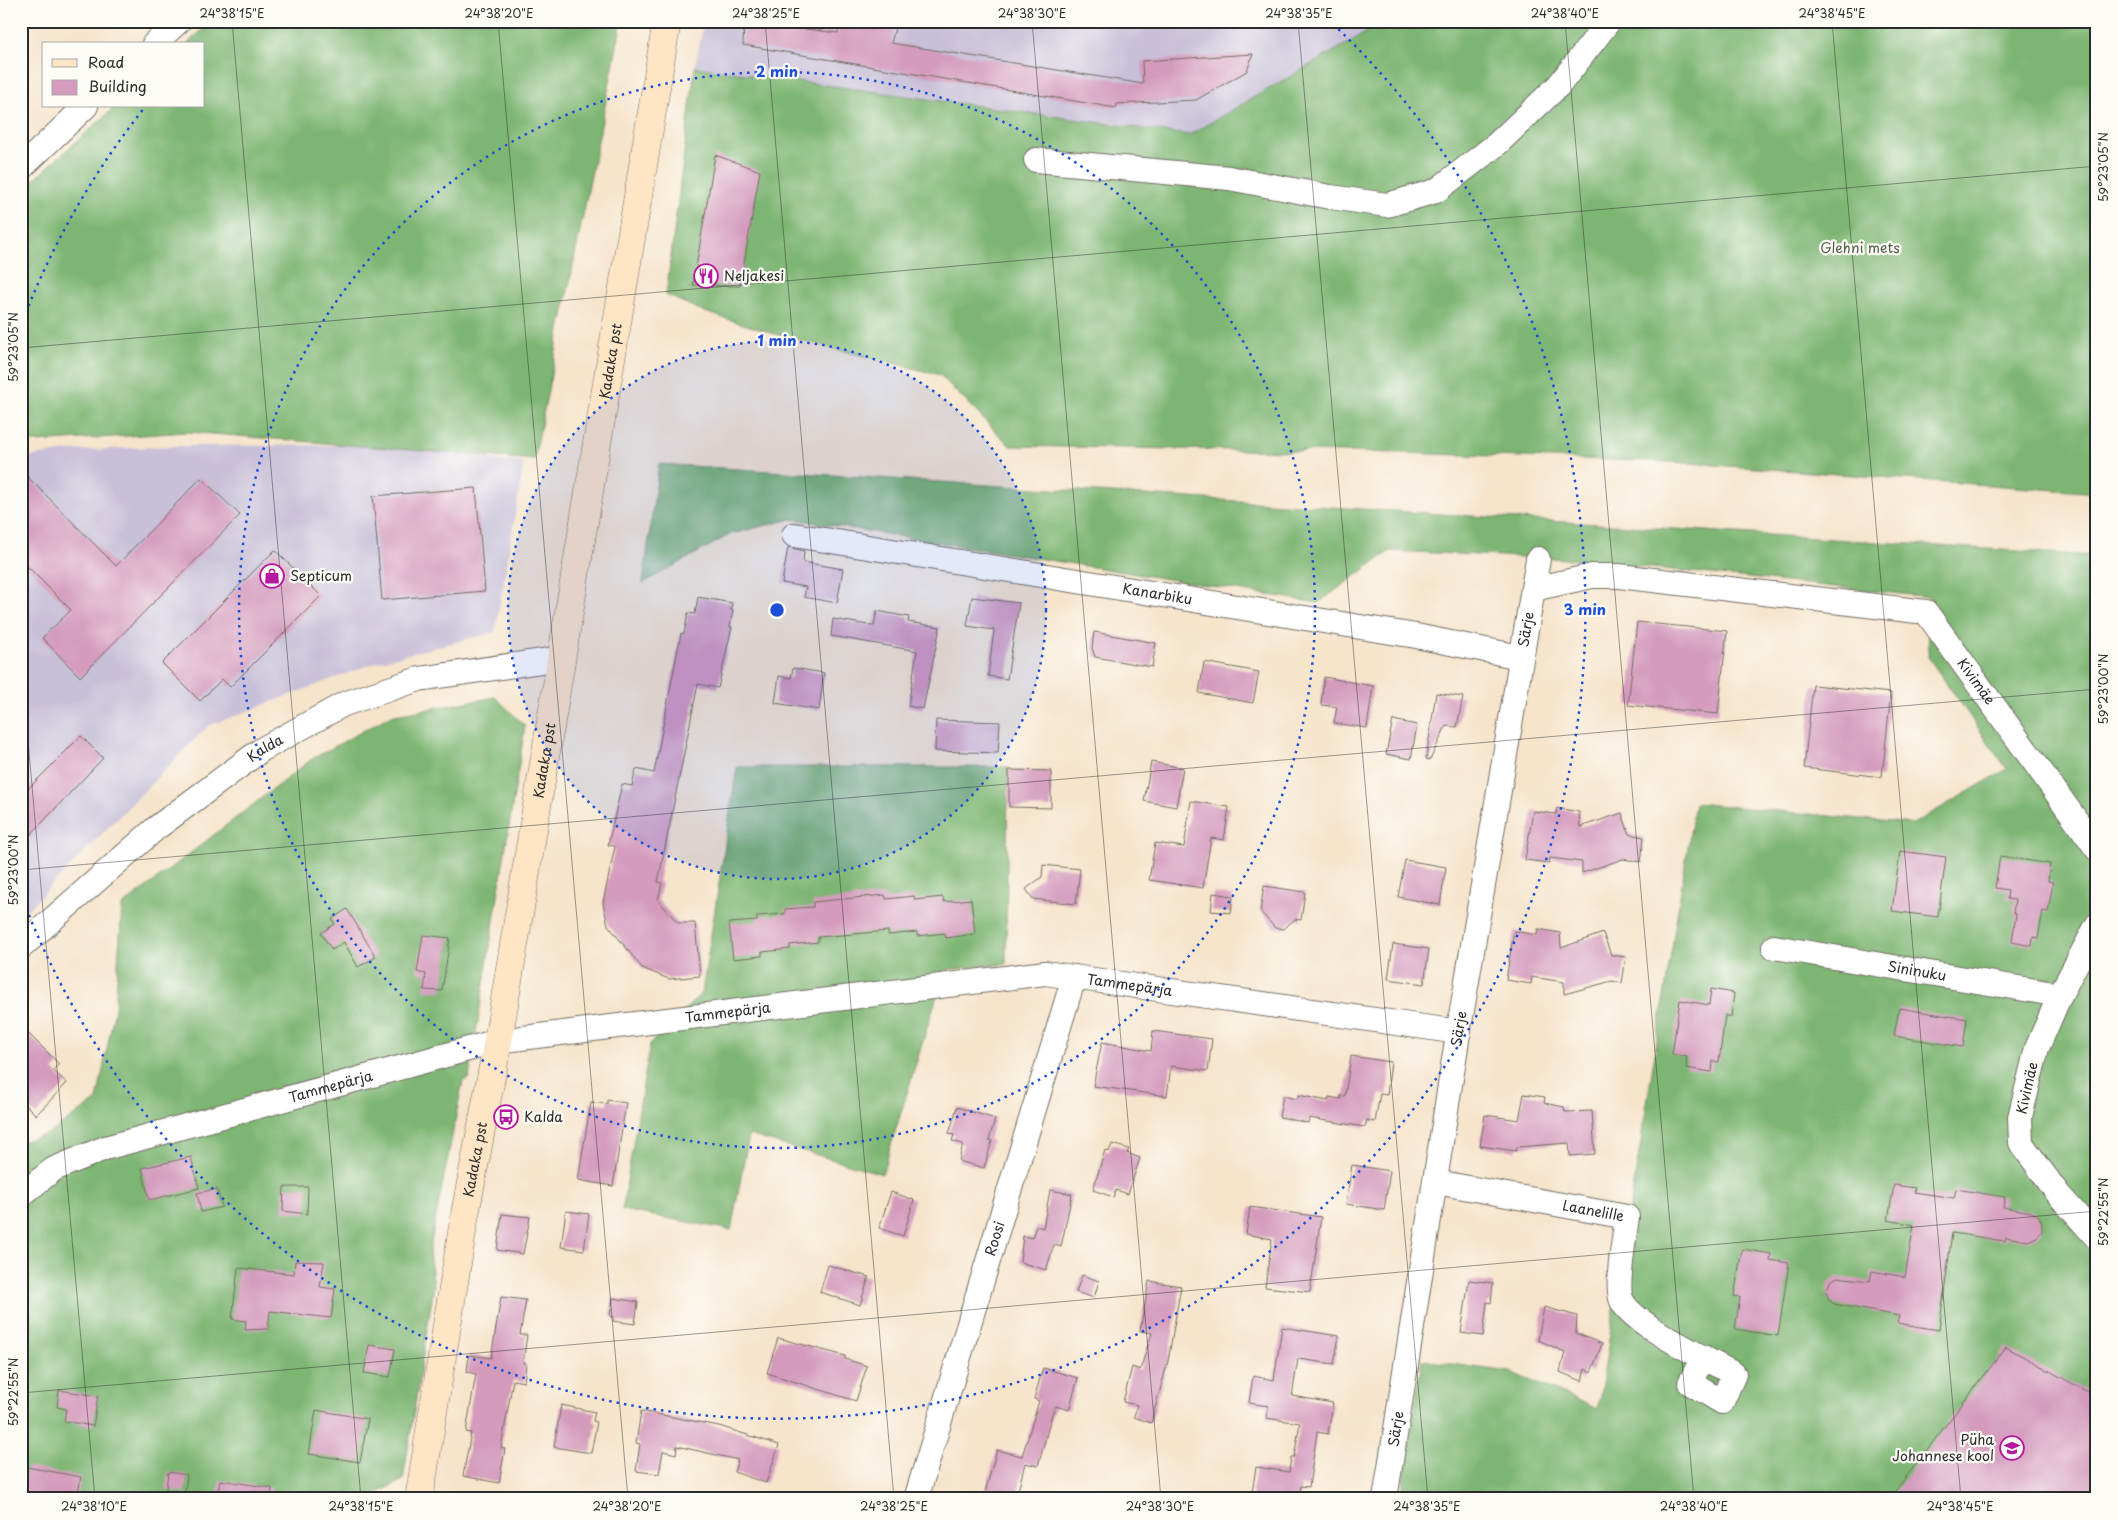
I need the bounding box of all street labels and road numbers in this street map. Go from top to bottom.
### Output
street label: Kadaka pst [594,321,627,400]
street label: Kanarbiku [1121,577,1194,610]
street label: Särje [1512,610,1539,649]
street label: Kivimäe [1952,653,2000,709]
street label: Kadaka pst [527,721,561,800]
street label: Kalda [242,729,287,767]
street label: Sininuku [1886,955,1948,986]
street label: Tammepärja [1085,968,1174,1001]
street label: Tammepärja [684,996,772,1028]
street label: Särje [1445,1009,1472,1048]
street label: Kivimäe [2010,1060,2043,1116]
street label: Tammepärja [286,1065,375,1108]
street label: Kadaka pst [457,1120,492,1199]
street label: Laanelille [1561,1194,1626,1226]
street label: Roosi [979,1219,1009,1258]
street label: Särje [1382,1410,1409,1448]

